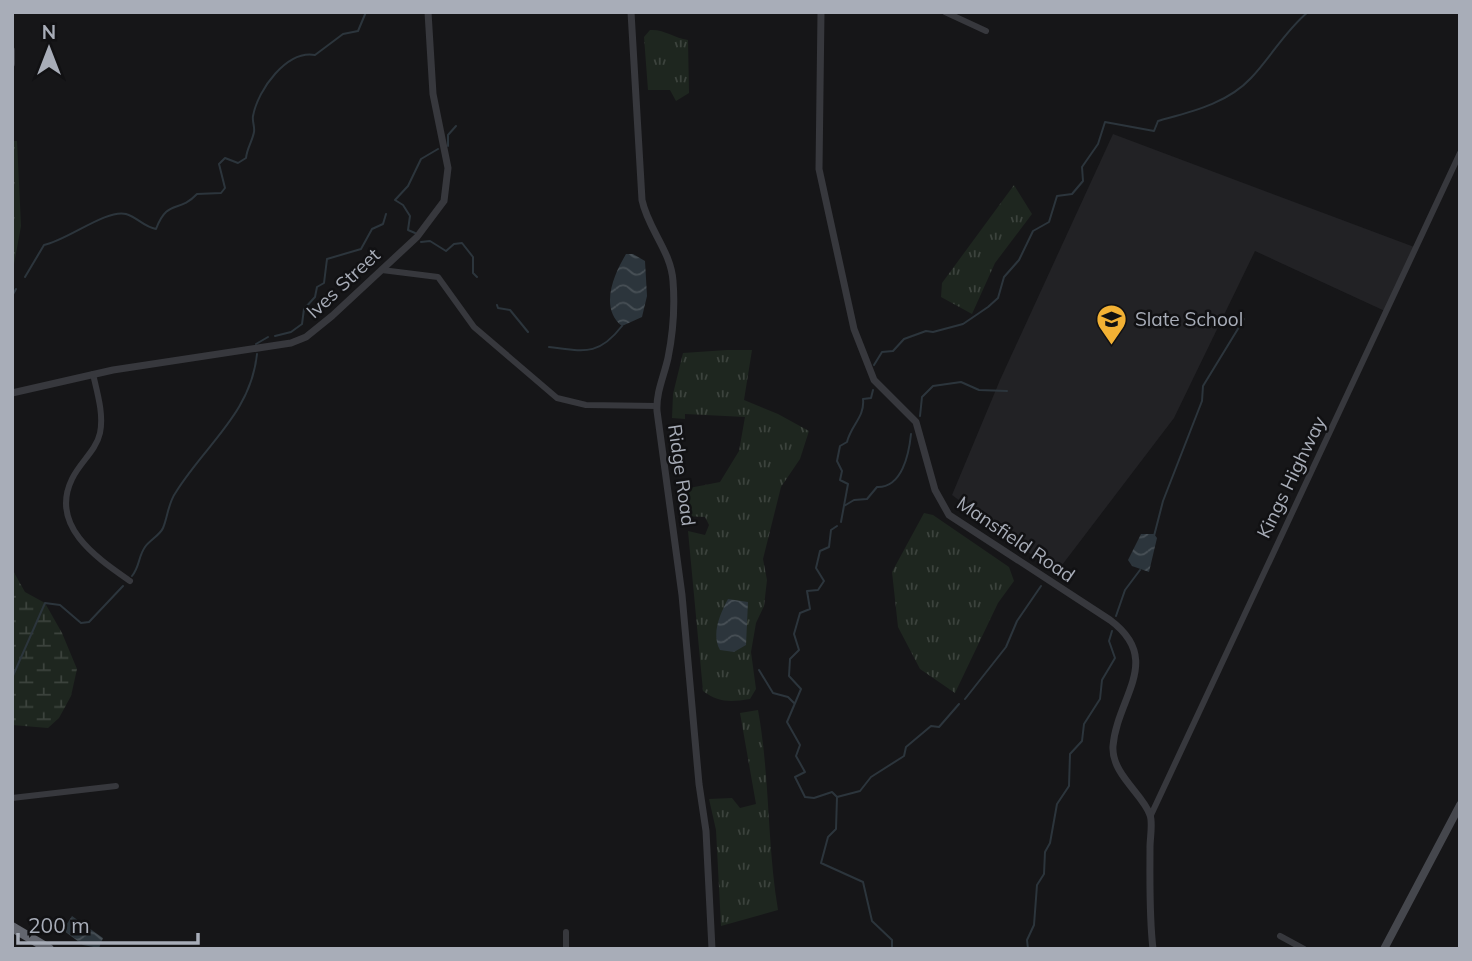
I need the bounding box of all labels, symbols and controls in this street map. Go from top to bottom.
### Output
north arrow [14,14,84,84]
text: N [42,20,56,44]
street label: Ives Street [301,243,385,323]
school or university icon: Slate School [1095,302,1129,346]
place label: Slate School [1135,307,1243,331]
street label: Kings Highway [1251,412,1331,542]
street label: Ridge Road [663,423,701,527]
street label: Mansfield Road [953,491,1079,587]
scale bar [18,902,198,946]
text: 200 m [28,912,90,938]

